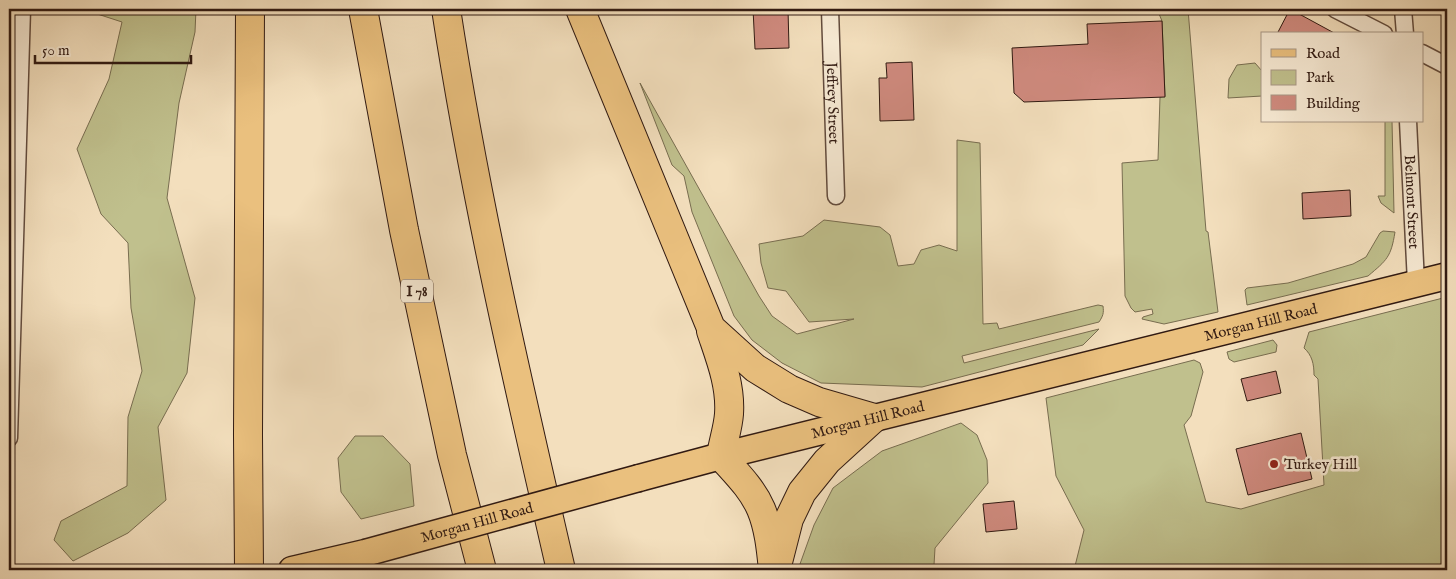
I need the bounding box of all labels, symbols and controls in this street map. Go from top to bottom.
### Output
scale bar [35,32,191,64]
legend [1261,32,1424,122]
text: 50 m [42,41,70,60]
text: Road [1306,44,1341,63]
street label: Jeffrey Street [822,60,843,144]
text: Park [1306,68,1336,87]
text: Building [1306,94,1361,113]
street label: Belmont Street [1400,154,1423,249]
road number: I 78 [401,280,433,302]
street label: Morgan Hill Road [1202,299,1320,346]
street label: Morgan Hill Road [809,397,927,443]
place label: Turkey Hill [1284,455,1358,474]
marker: Turkey Hill [1268,458,1280,470]
street label: Morgan Hill Road [419,498,536,547]

